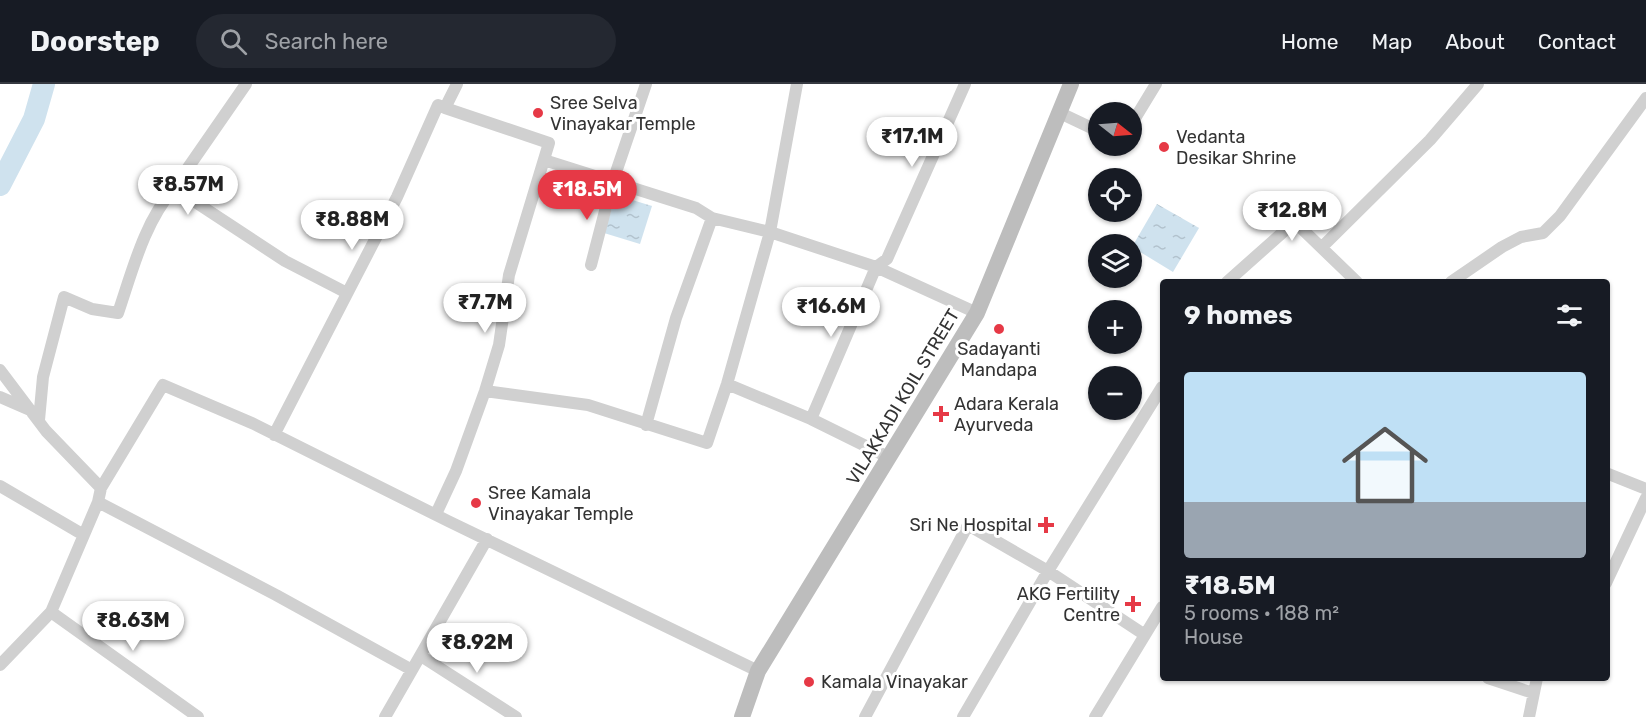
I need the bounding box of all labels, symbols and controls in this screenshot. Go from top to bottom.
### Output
search box [196,14,616,68]
text: Doorstep [30,25,160,58]
icon: search [217,25,250,58]
text: Search here [265,28,388,55]
text: Home [1281,29,1338,54]
text: Map [1371,29,1412,54]
text: About [1445,29,1505,54]
text: Contact [1538,29,1616,54]
place label: Sree Selva Vinayakar Temple [550,92,696,135]
north arrow [1088,102,1142,156]
map controls [1088,102,1142,420]
marker: Sree Selva Vinayakar Temple [531,106,545,120]
pin: ₹17.1M [863,117,961,168]
text: ₹17.1M [880,124,944,148]
place label: Vedanta Desikar Shrine [1176,126,1296,169]
marker: Vedanta Desikar Shrine [1157,140,1171,154]
pin: ₹8.57M [139,165,237,216]
button: locate [1088,168,1142,222]
pin: ₹18.5M [538,170,636,221]
text: ₹8.57M [152,172,224,196]
text: ₹18.5M [552,177,622,201]
pin: ₹12.8M [1243,191,1341,242]
text: ₹12.8M [1257,198,1327,222]
pin: ₹8.88M [303,200,401,251]
text: ₹8.88M [315,207,389,231]
button: layers [1088,234,1142,288]
pin: ₹7.7M [443,283,527,334]
pin: ₹16.6M [782,287,880,338]
text: ₹7.7M [457,290,513,314]
text: ₹16.6M [796,294,866,318]
icon: filters [1553,299,1586,332]
button: + [1088,300,1142,354]
text: 9 homes [1184,300,1293,331]
street label: VILAKKADI KOIL STREET [842,305,964,489]
marker: Sadayanti Mandapa [992,322,1006,336]
place label: Sadayanti Mandapa [957,338,1041,381]
button: − [1088,366,1142,420]
place label: Adara Kerala Ayurveda [954,393,1059,436]
marker: Adara Kerala Ayurveda [932,405,950,423]
icon: home [1331,411,1439,519]
place label: Sree Kamala Vinayakar Temple [488,482,634,525]
marker: Sree Kamala Vinayakar Temple [469,496,483,510]
place label: Sri Ne Hospital [909,514,1032,536]
marker: Sri Ne Hospital [1037,516,1055,534]
text: ₹18.5M [1184,570,1276,601]
place label: AKG Fertility Centre [1017,583,1120,626]
marker: AKG Fertility Centre [1124,595,1142,613]
pin: ₹8.63M [84,601,182,652]
text: 5 rooms · 188 m² [1184,601,1339,625]
text: ₹8.63M [96,608,170,632]
pin: ₹8.92M [428,623,526,674]
text: House [1184,625,1243,649]
text: ₹8.92M [441,630,513,654]
place label: Kamala Vinayakar [821,671,968,693]
marker: Kamala Vinayakar [802,675,816,689]

